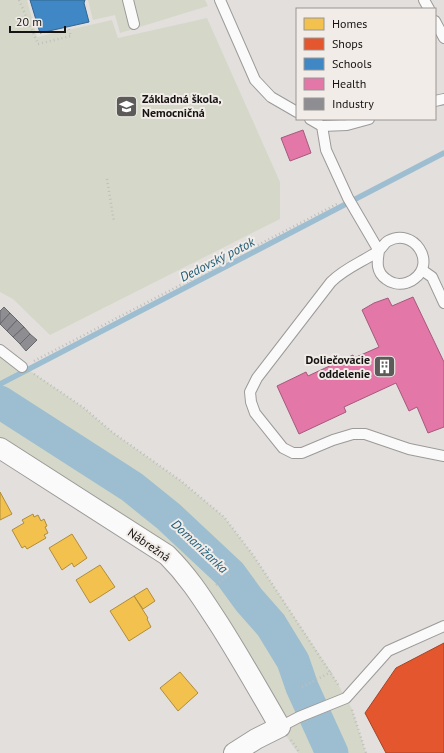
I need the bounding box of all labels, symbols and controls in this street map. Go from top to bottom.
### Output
scale bar [10,8,65,34]
legend [296,8,436,120]
text: 20 m [16,14,42,29]
text: Homes [332,16,367,31]
text: Shops [332,36,363,51]
text: Schools [332,56,372,71]
text: Health [332,76,366,91]
place label: Základná škola, Nemocničná [142,91,222,120]
school or university icon: Základná škola, Nemocničná [113,93,139,119]
text: Industry [332,96,374,111]
water label: Dedovský potok [177,233,259,286]
place label: Doliečovacie oddelenie [306,352,370,381]
building icon: Doliečovacie oddelenie [372,354,398,380]
water label: Domanižanka [168,516,232,577]
street label: Nábrežná [125,525,173,565]

